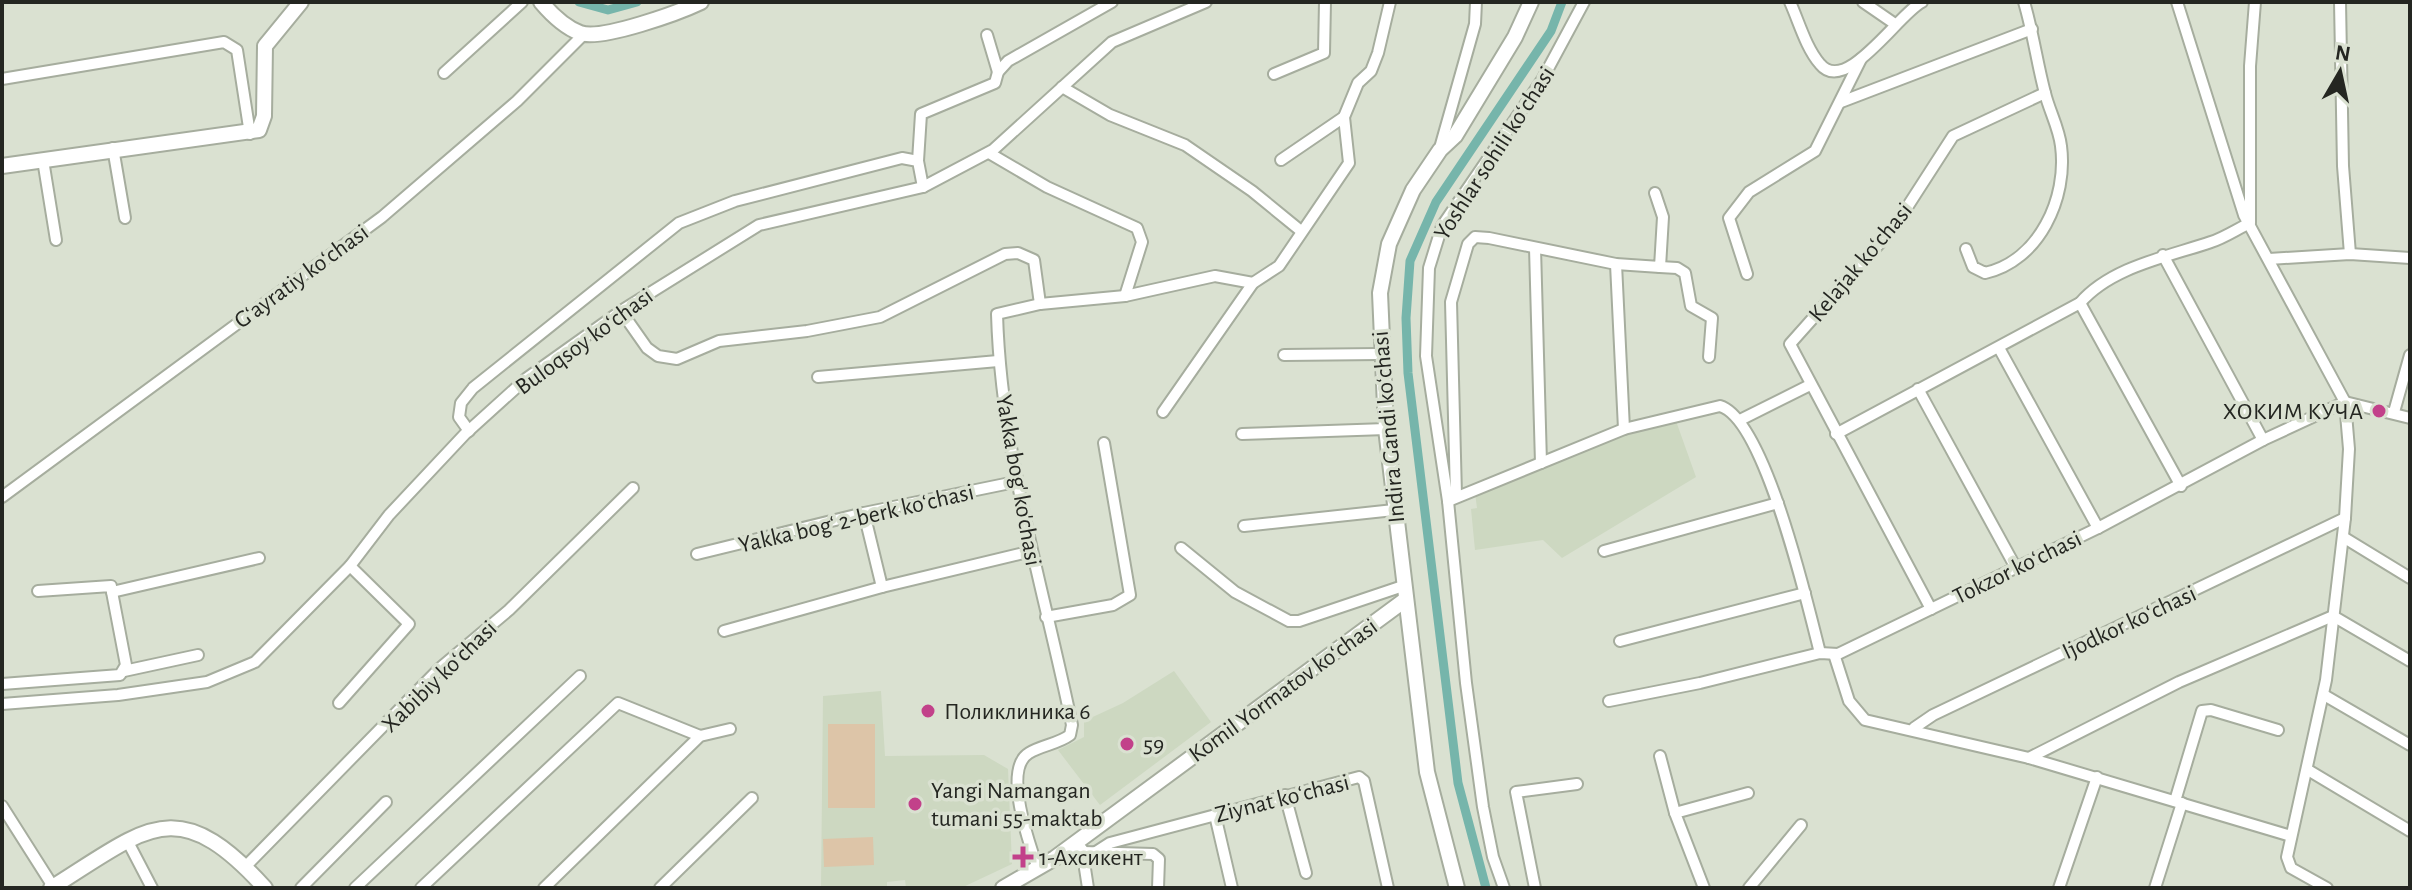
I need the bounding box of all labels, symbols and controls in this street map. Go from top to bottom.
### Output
north arrow [2300,32,2380,112]
text: N [2334,41,2352,65]
street label: Yoshlar sohili koʻchasi [1430,63,1560,244]
street label: Kelajak koʻchasi [1804,199,1917,327]
street label: Gʻayratiy koʻchasi [230,220,373,333]
street label: Buloqsoy koʻchasi [511,284,658,400]
street label: Indira Gandi koʻchasi [1369,330,1409,524]
street label: Yakka bog' ko'chasi [991,393,1045,568]
place label: ХОКИМ КУЧА [2223,400,2363,424]
marker: ХОКИМ КУЧА [2370,402,2388,420]
street label: Yakka bogʻ 2-berk koʻchasi [736,480,976,558]
street label: Tokzor koʻchasi [1949,527,2085,609]
street label: Ijodkor koʻchasi [2059,581,2200,664]
street label: Komil Yormatov koʻchasi [1185,615,1382,767]
street label: Xabibiy koʻchasi [378,616,502,737]
place label: Поликлиника 6 [944,700,1091,724]
marker: Поликлиника 6 [919,702,937,720]
place label: 59 [1143,733,1164,757]
marker: 59 [1118,735,1136,753]
street label: Ziynat koʻchasi [1213,771,1352,827]
place label: Yangi Namangan tumani 55-maktab [931,779,1103,831]
marker: Yangi Namangan tumani 55-maktab [906,795,924,813]
place label: 1-Ахсикент [1039,846,1143,870]
marker: 1-Ахсикент [1014,848,1032,866]

